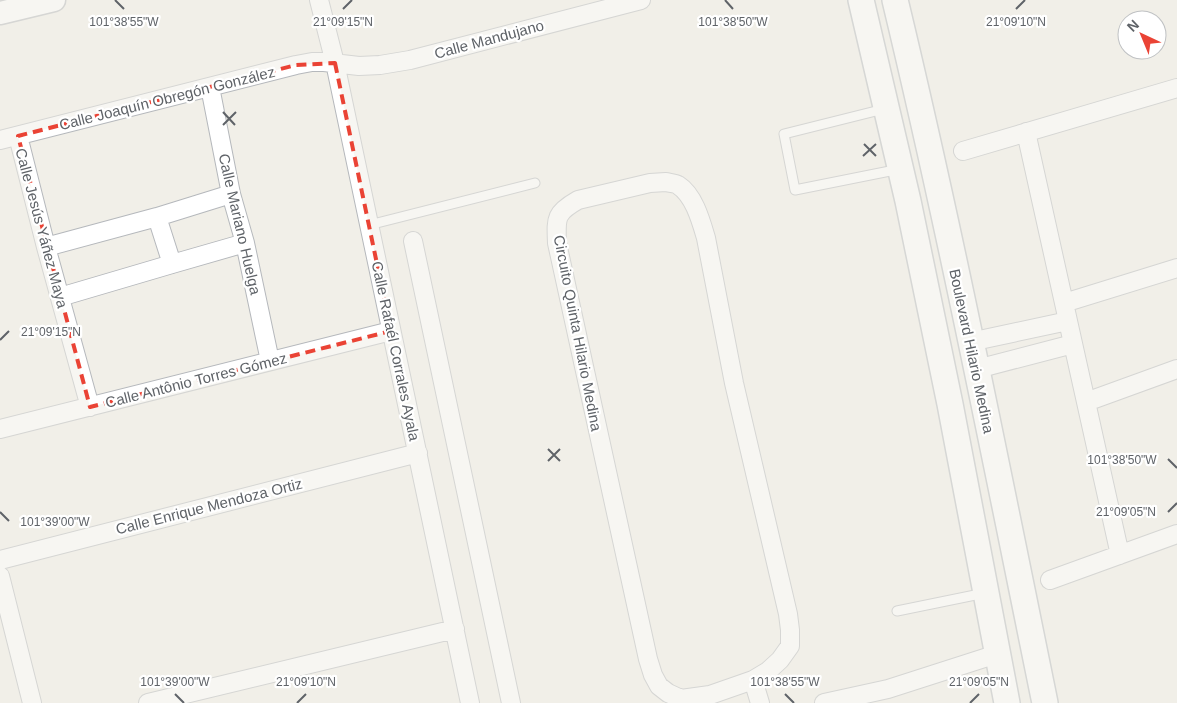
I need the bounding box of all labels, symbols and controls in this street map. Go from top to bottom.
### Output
north arrow [1117,10,1167,60]
text: 101°38'55"W [89,15,159,29]
text: 21°09'15"N [313,15,373,29]
text: 101°38'50"W [698,15,768,29]
text: 21°09'10"N [986,15,1046,29]
street label: Calle Mandujano [432,16,546,62]
text: N [1124,16,1142,35]
street label: Calle Joaquín Obregón González [57,63,277,133]
street label: Calle Jesús Yáñez Maya [12,146,72,310]
street label: Calle Mariano Huelga [215,152,265,297]
street label: Circuito Quinta Hilario Medina [551,234,605,433]
street label: Calle Rafaél Corrales Ayala [369,260,423,443]
street label: Boulevard Hilario Medina [946,267,998,435]
text: 21°09'15"N [21,325,81,339]
street label: Calle Antônio Torres Gómez [103,349,289,411]
text: 101°38'50"W [1087,453,1157,467]
street label: Calle Enrique Mendoza Ortiz [114,475,304,537]
text: 21°09'05"N [1096,505,1156,519]
text: 101°39'00"W [20,515,90,529]
text: 101°39'00"W [140,675,210,689]
text: 21°09'10"N [276,675,336,689]
text: 101°38'55"W [750,675,820,689]
text: 21°09'05"N [949,675,1009,689]

